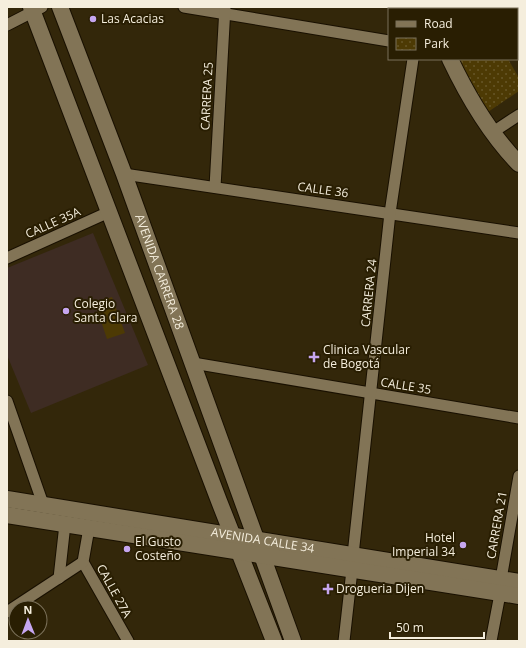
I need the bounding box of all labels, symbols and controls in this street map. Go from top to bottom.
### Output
legend [388,8,518,60]
place label: Las Acacias [101,10,164,27]
marker: Las Acacias [88,14,98,24]
text: Road [424,15,453,32]
text: Park [424,35,450,52]
street label: CARRERA 25 [196,61,217,131]
street label: CALLE 36 [297,178,350,202]
street label: CALLE 35A [22,203,83,242]
street label: AVENIDA CARRERA 28 [131,212,189,332]
street label: CARRERA 24 [356,258,381,328]
place label: Colegio Santa Clara [74,295,138,326]
marker: Colegio Santa Clara [61,306,71,316]
place label: Clinica Vascular de Bogotá [323,341,410,372]
marker: Clinica Vascular de Bogotá [308,351,320,363]
street label: CALLE 35 [379,373,433,398]
street label: CARRERA 21 [482,490,511,560]
street label: AVENIDA CALLE 34 [210,523,316,557]
place label: Hotel Imperial 34 [392,529,455,560]
place label: El Gusto Costeño [135,533,181,564]
marker: Hotel Imperial 34 [458,540,468,550]
marker: El Gusto Costeño [122,544,132,554]
street label: CALLE 27A [93,561,136,621]
place label: Drogueria Dijen [336,580,424,597]
marker: Drogueria Dijen [323,584,333,594]
north arrow [8,600,48,640]
text: N [23,602,32,617]
scale bar [390,614,484,640]
text: 50 m [396,619,424,636]

